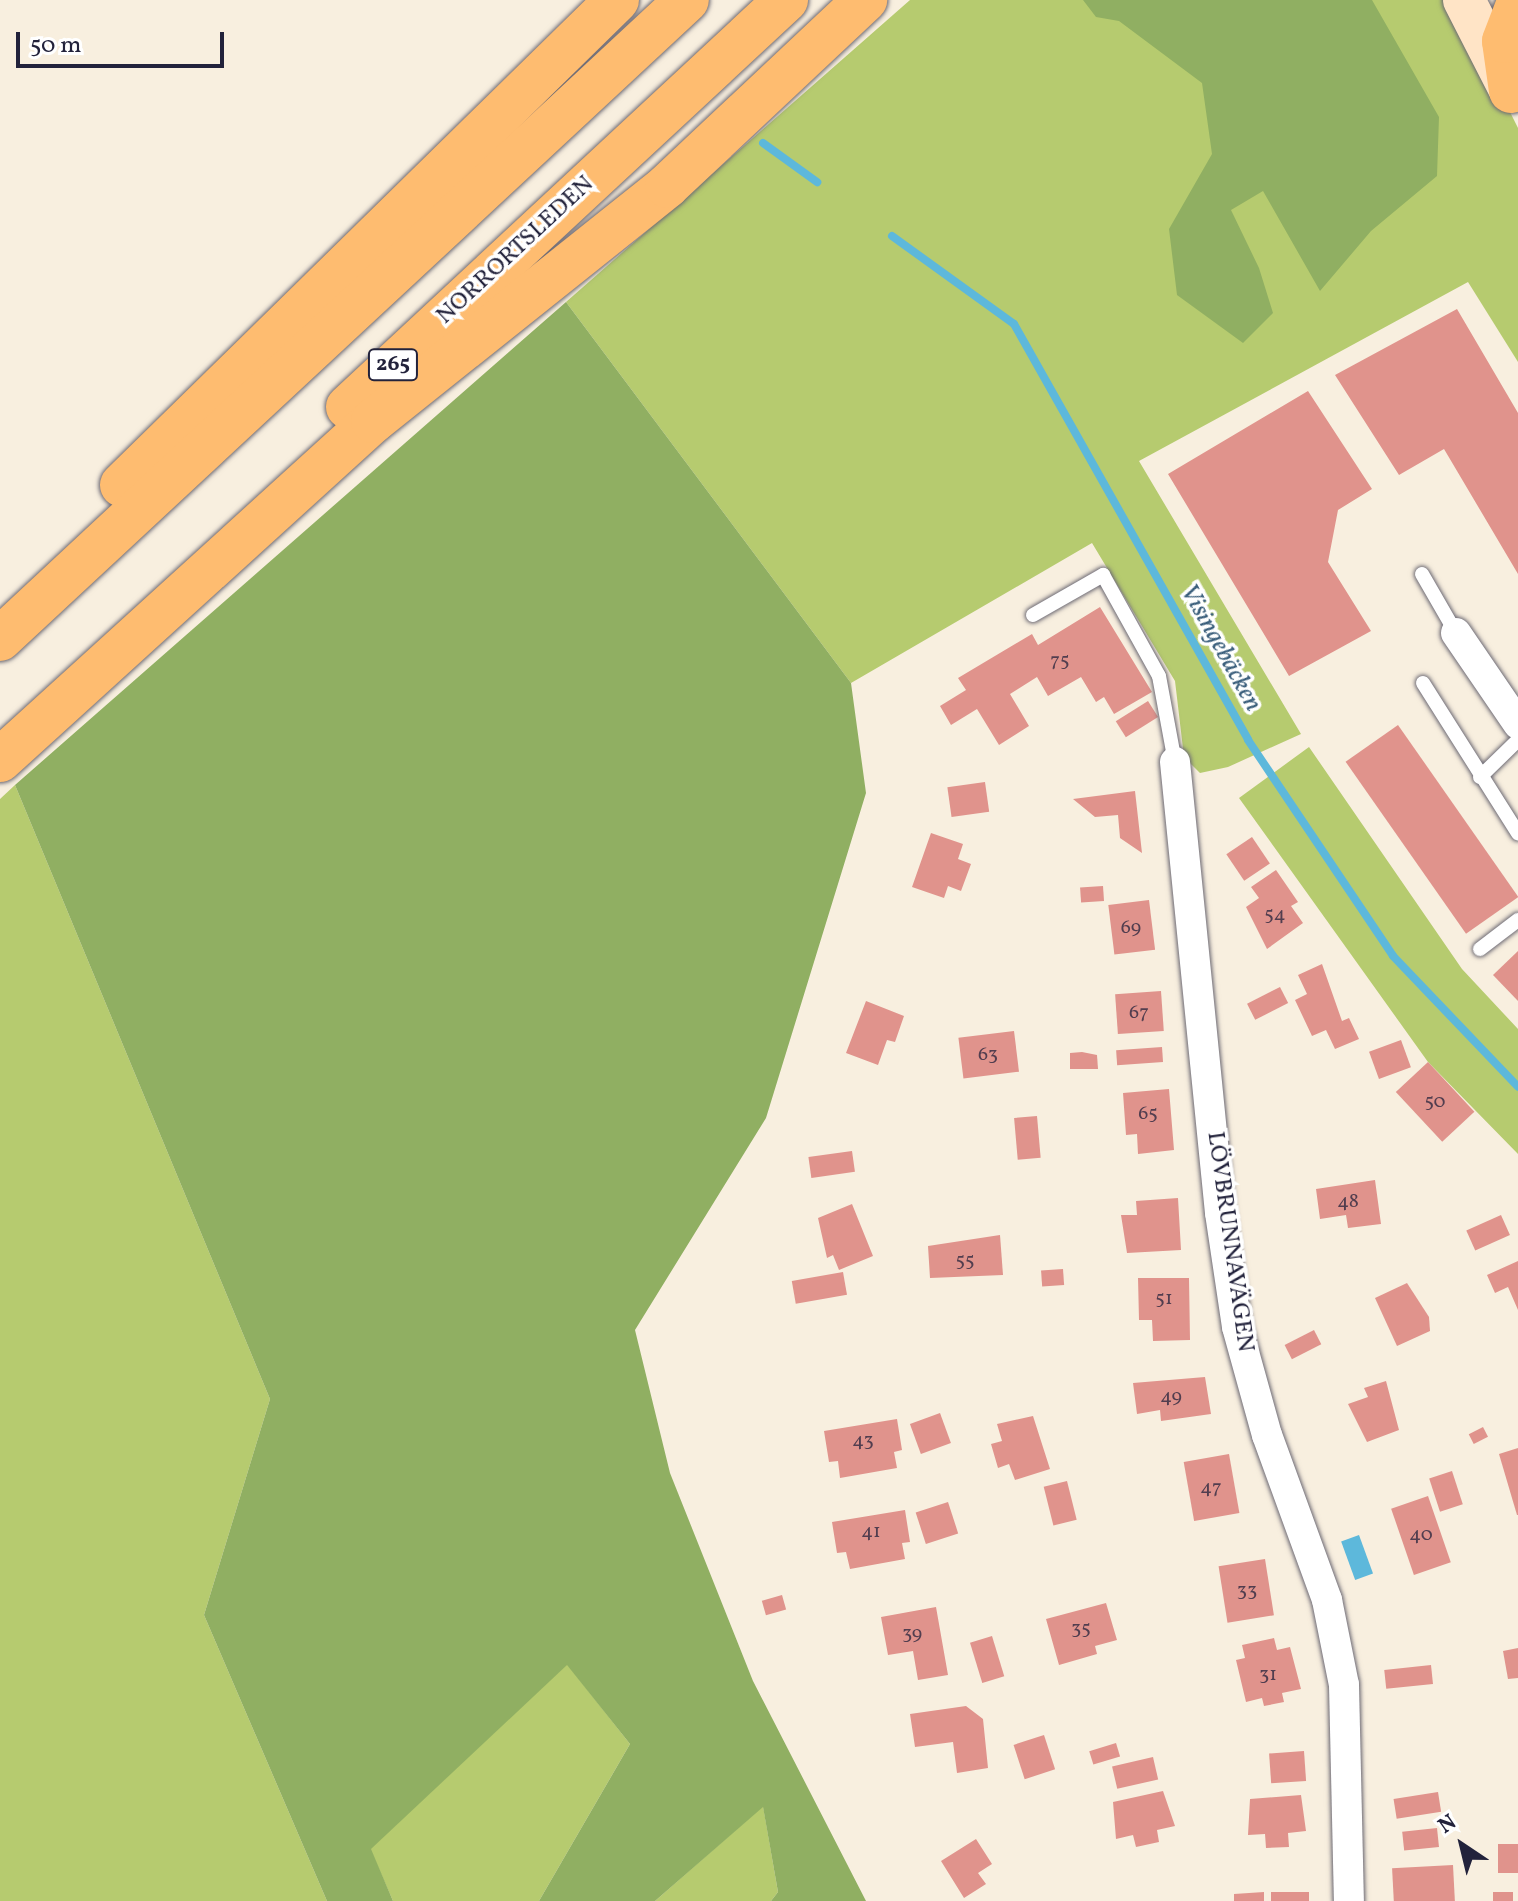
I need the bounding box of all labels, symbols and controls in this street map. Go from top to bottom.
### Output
scale bar [20,16,228,66]
text: 50 m [30,29,82,63]
street label: NORRORTSLEDEN [431,171,601,331]
road number: 265 [367,347,419,383]
water label: Visingebäcken [1172,579,1268,717]
house number: 75 [1050,649,1070,673]
house number: 54 [1264,903,1286,927]
house number: 69 [1121,916,1141,940]
house number: 67 [1129,1001,1149,1025]
house number: 63 [978,1043,998,1067]
house number: 50 [1424,1090,1446,1114]
house number: 65 [1138,1102,1158,1126]
street label: LÖVBRUNNAVÄGEN [1199,1130,1259,1354]
house number: 48 [1337,1190,1359,1214]
house number: 55 [955,1249,975,1273]
house number: 51 [1155,1287,1173,1311]
house number: 49 [1160,1385,1182,1409]
house number: 43 [852,1429,874,1453]
house number: 47 [1200,1476,1222,1500]
house number: 41 [861,1520,881,1544]
house number: 40 [1409,1523,1433,1547]
house number: 33 [1237,1579,1257,1603]
house number: 35 [1071,1617,1091,1641]
house number: 39 [902,1622,922,1646]
house number: 31 [1259,1663,1277,1687]
north arrow [1422,1805,1502,1885]
text: N [1433,1808,1463,1842]

